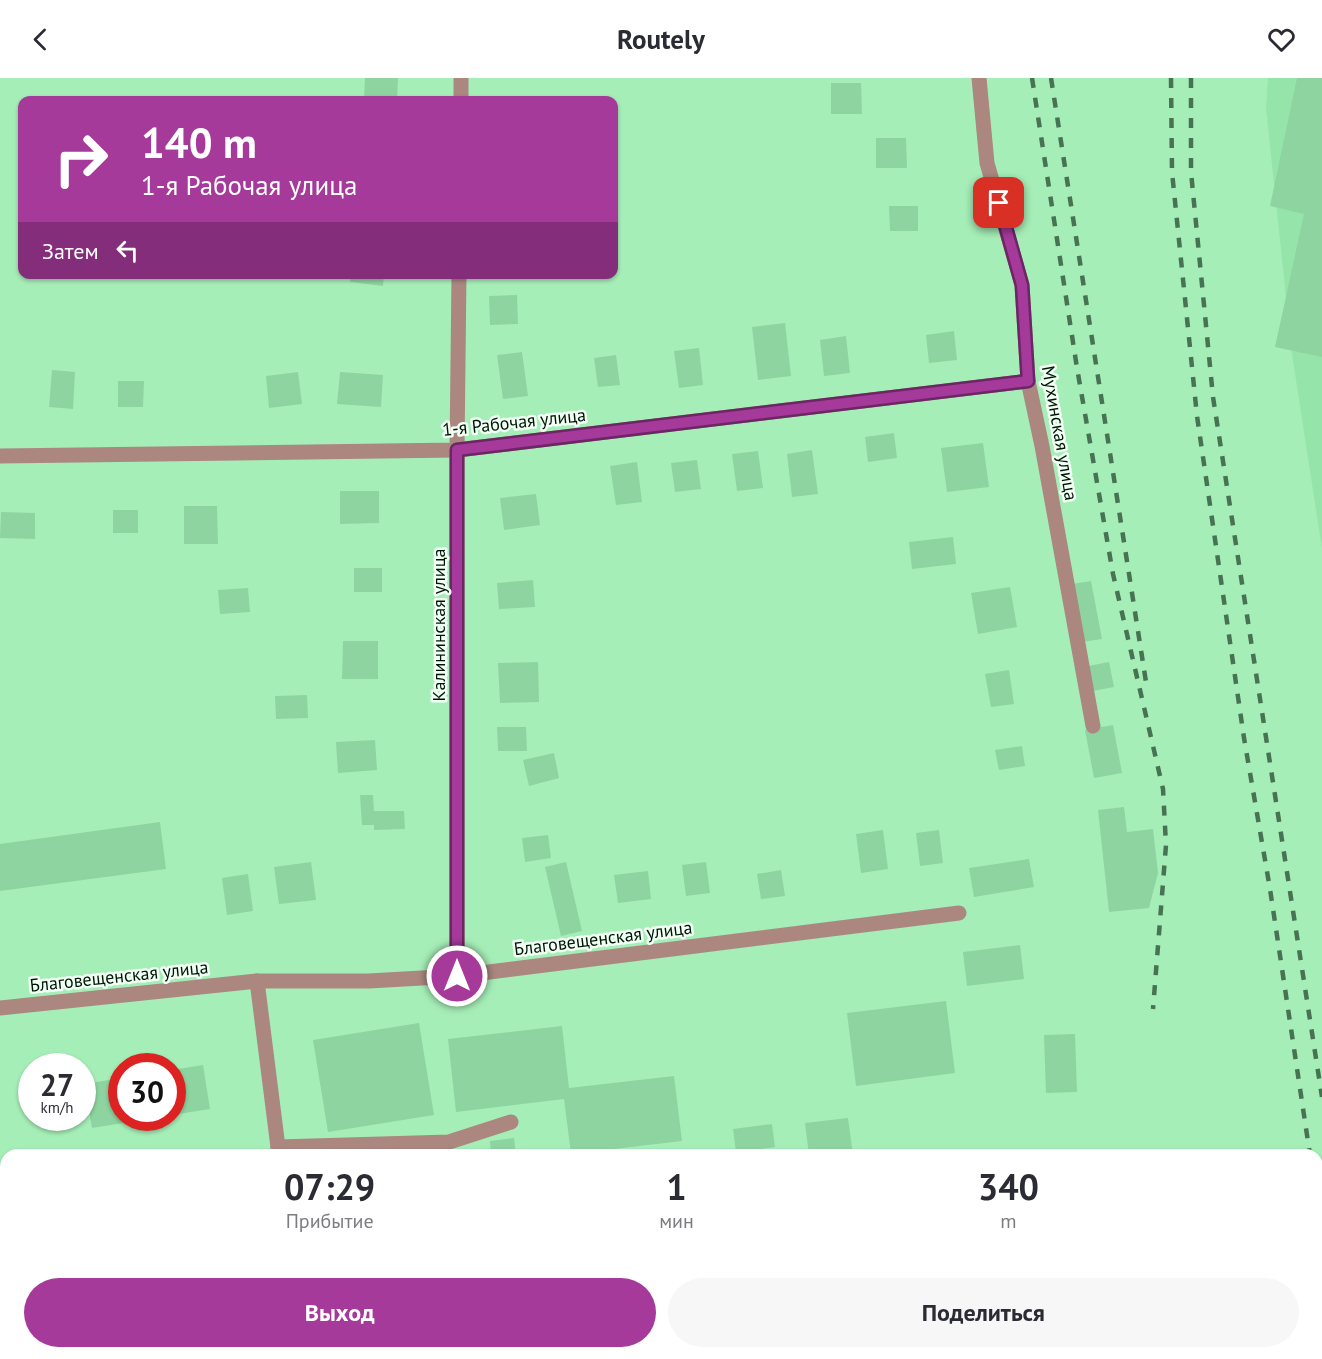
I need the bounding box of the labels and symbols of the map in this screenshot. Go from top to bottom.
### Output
pin [973,177,1024,228]
street label: Мухинская улица [1037,364,1083,502]
street label: 1-я Рабочая улица [441,403,587,441]
street label: Калининская улица [427,549,450,701]
street label: Благовещенская улица [513,916,693,960]
position arrow [425,944,489,1008]
street label: Благовещенская улица [29,955,209,997]
speed limit sign: 30 [108,1053,186,1131]

